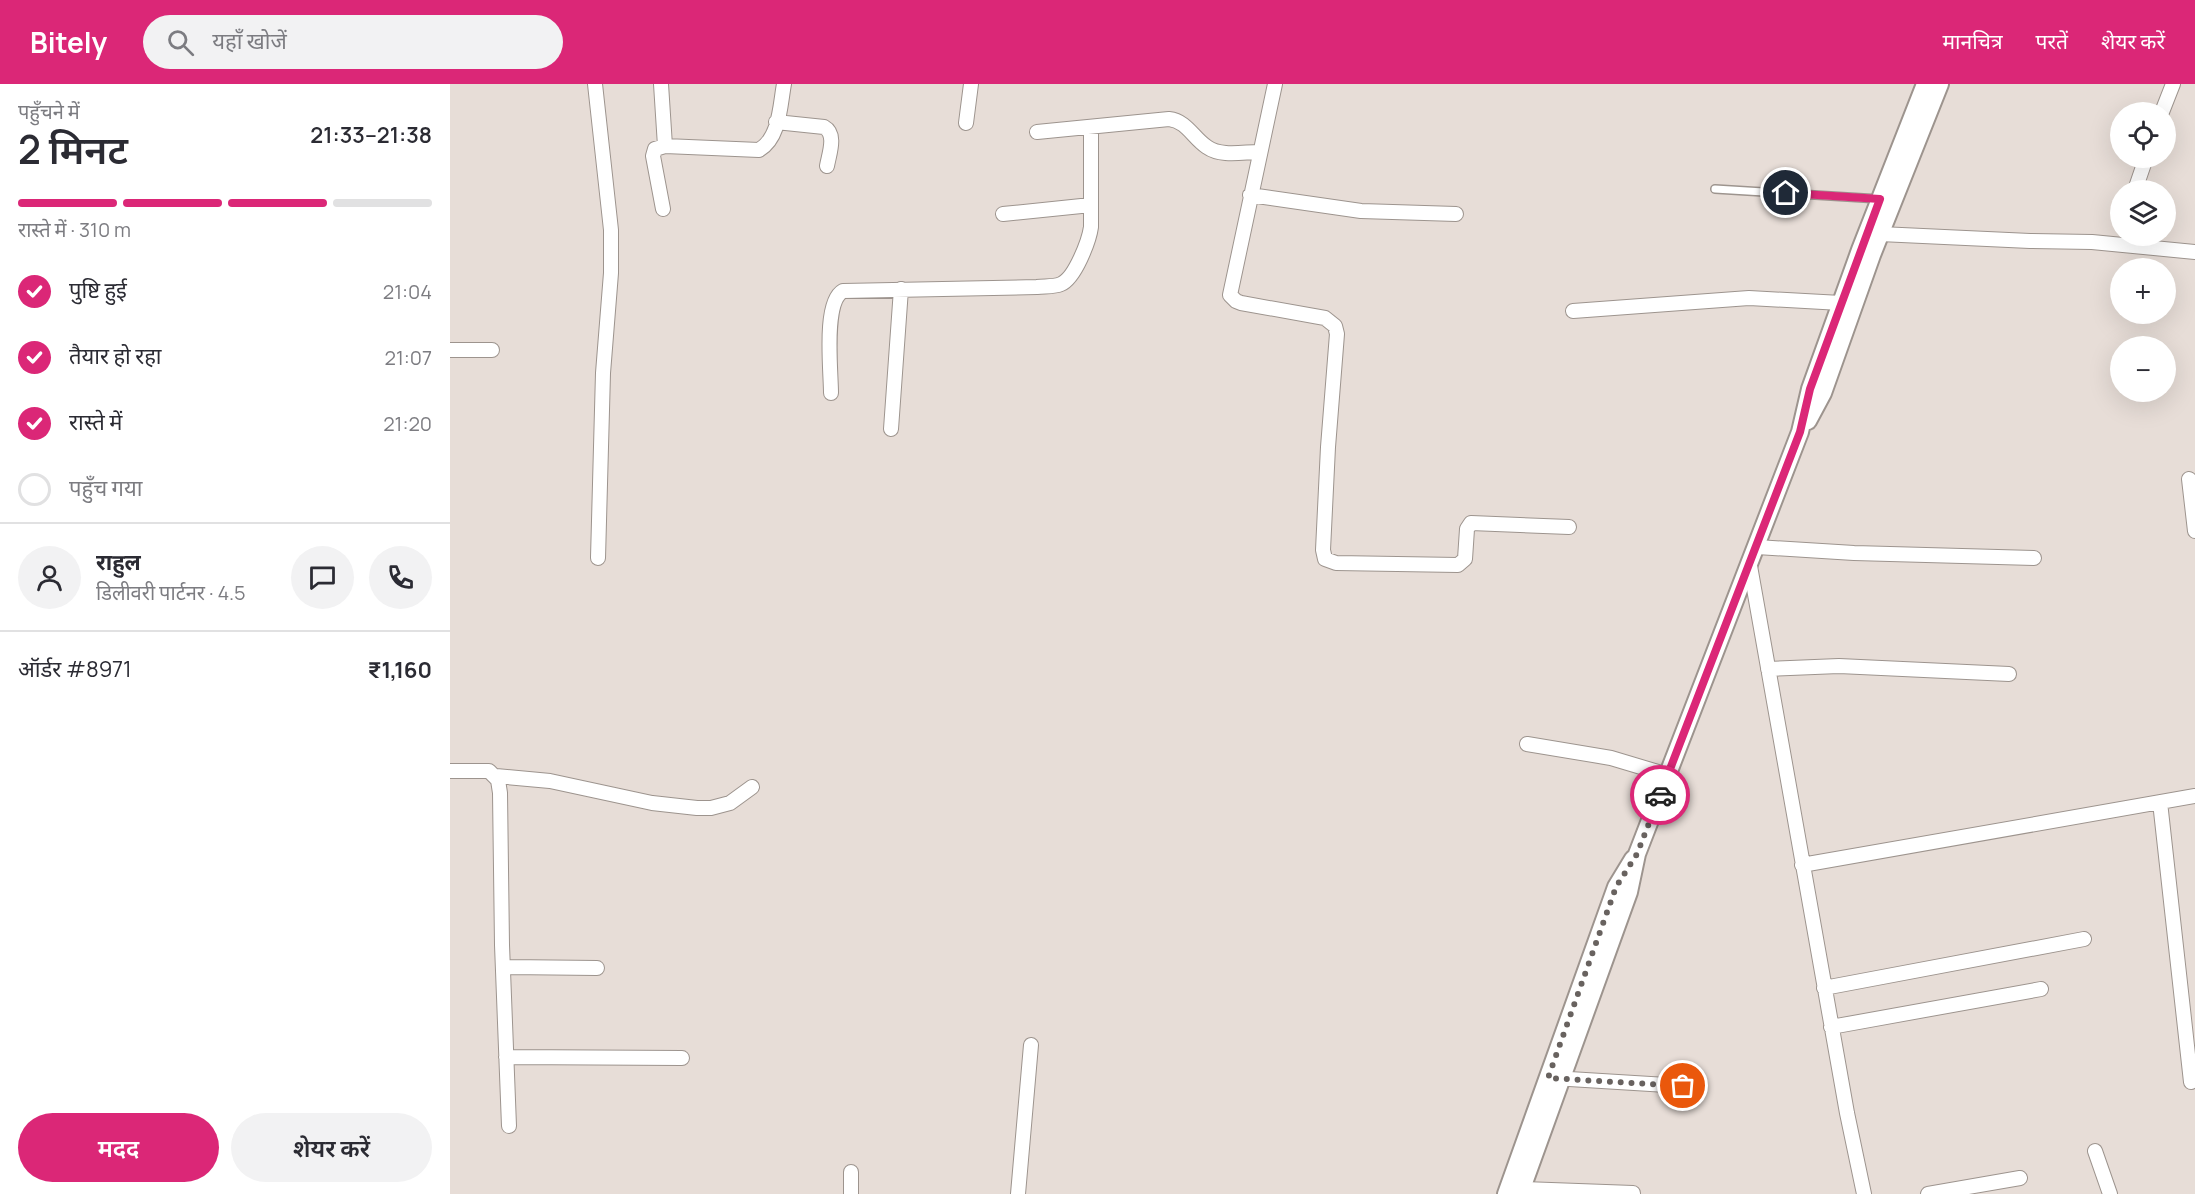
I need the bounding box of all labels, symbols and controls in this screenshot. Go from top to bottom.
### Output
search box [143,15,563,69]
text: Bitely [30,23,107,61]
icon: search [164,26,197,59]
text: यहाँ खोजें [212,26,287,56]
text: मानचित्र [1943,27,2003,55]
text: परतें [2036,27,2068,55]
text: शेयर करें [2101,27,2165,55]
text: पहुँचने में [18,98,80,125]
map controls [2110,102,2176,402]
button: locate [2110,102,2176,168]
text: 21:33–21:38 [310,120,432,150]
text: 2 मिनट [18,122,128,176]
pin [1760,167,1811,218]
icon: home [1769,176,1802,209]
button: layers [2110,180,2176,246]
text: रास्ते में · 310 m [18,216,131,243]
button: + [2110,258,2176,324]
icon: check [18,275,51,308]
text: पुष्टि हुई [69,275,127,305]
text: 21:04 [383,278,432,305]
button: − [2110,336,2176,402]
icon: check [18,341,51,374]
text: तैयार हो रहा [69,341,162,371]
text: 21:07 [385,344,432,371]
icon: check [18,407,51,440]
text: रास्ते में [69,407,122,437]
text: 21:20 [383,410,432,437]
text: पहुँच गया [69,473,142,503]
button: person [18,546,81,609]
button: chat [291,546,354,609]
button: phone [369,546,432,609]
text: राहुल [96,547,141,577]
text: डिलीवरी पार्टनर · 4.5 [96,579,246,606]
text: ऑर्डर #8971 [18,654,132,684]
text: ₹1,160 [368,655,432,685]
courier [1630,765,1690,825]
icon: car [1644,779,1677,812]
pin [1657,1060,1708,1111]
icon: bag [1666,1069,1699,1102]
button: मदद [18,1113,219,1182]
button: शेयर करें [231,1113,432,1182]

